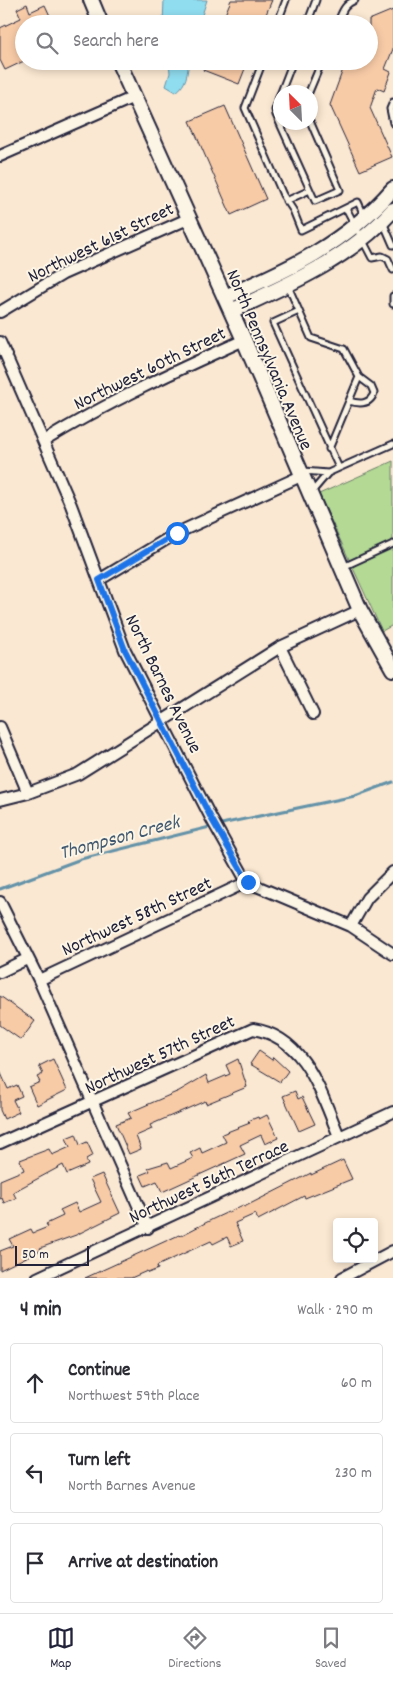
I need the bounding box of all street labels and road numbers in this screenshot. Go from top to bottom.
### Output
street label: Northwest 61st Street [24,197,179,291]
street label: North Pennsylvania Avenue [217,266,318,455]
street label: Northwest 60th Street [70,322,231,419]
street label: North Barnes Avenue [117,611,207,758]
street label: Northwest 58th Street [58,871,217,965]
street label: Northwest 57th Street [81,1010,240,1103]
street label: Northwest 56th Terrace [125,1134,294,1232]

